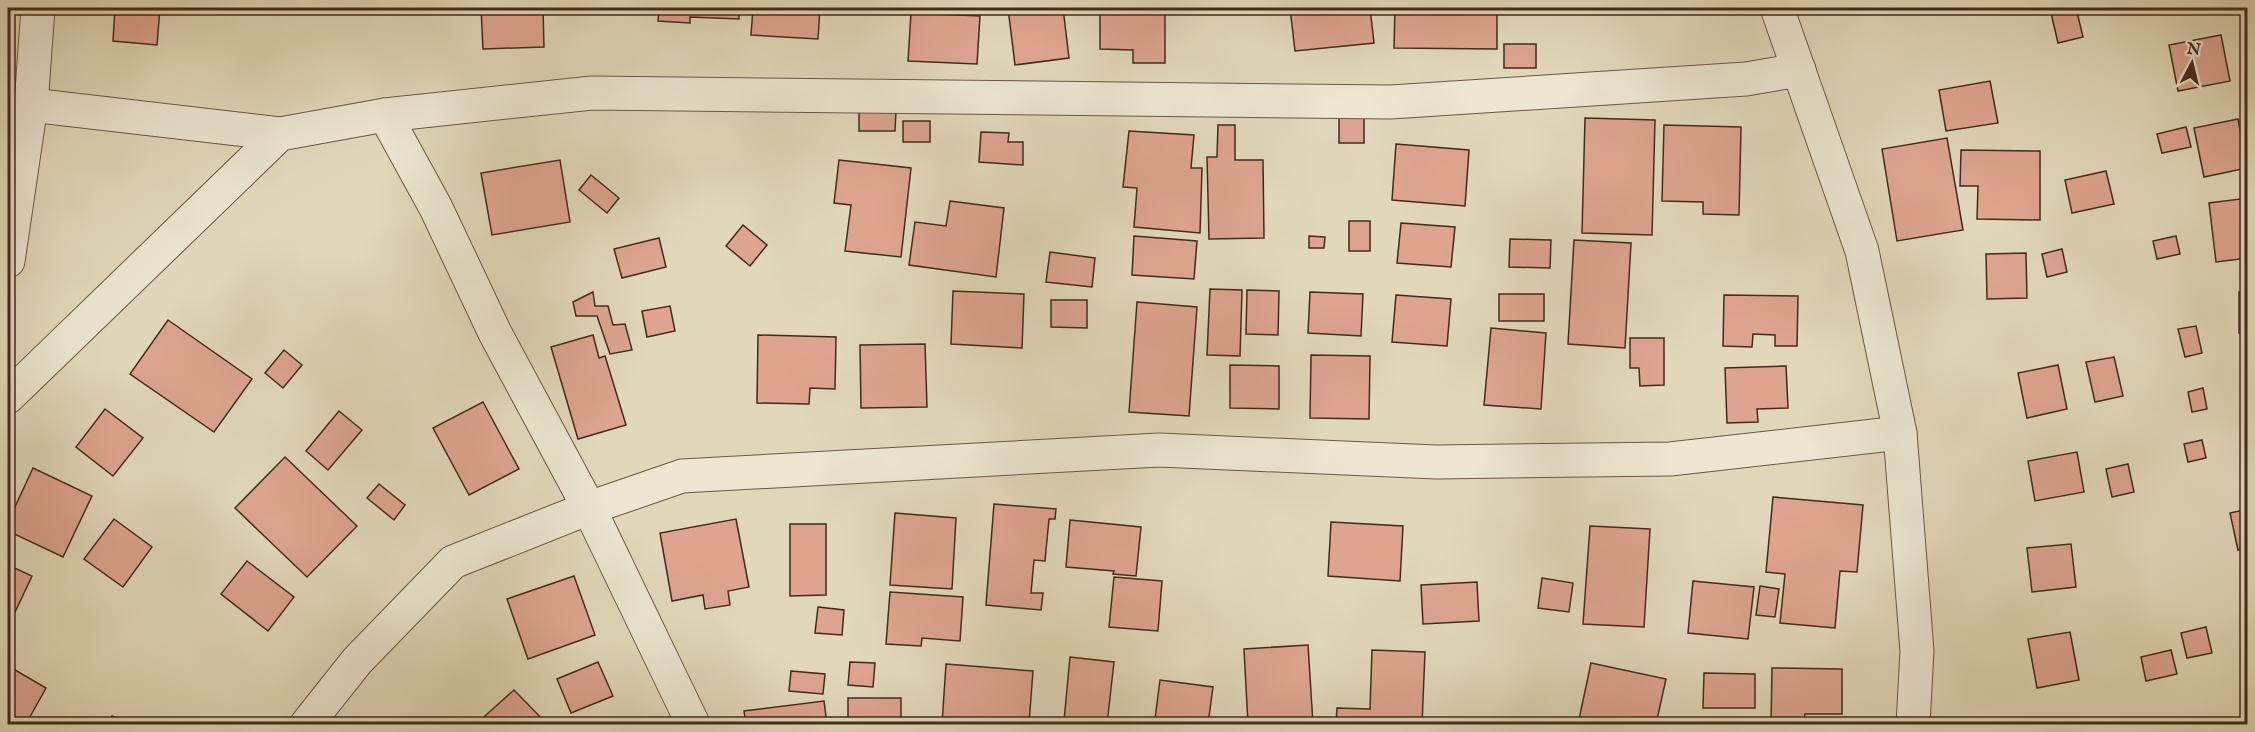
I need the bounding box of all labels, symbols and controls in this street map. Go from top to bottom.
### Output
north arrow [2162,33,2222,93]
text: N [2185,39,2202,61]

